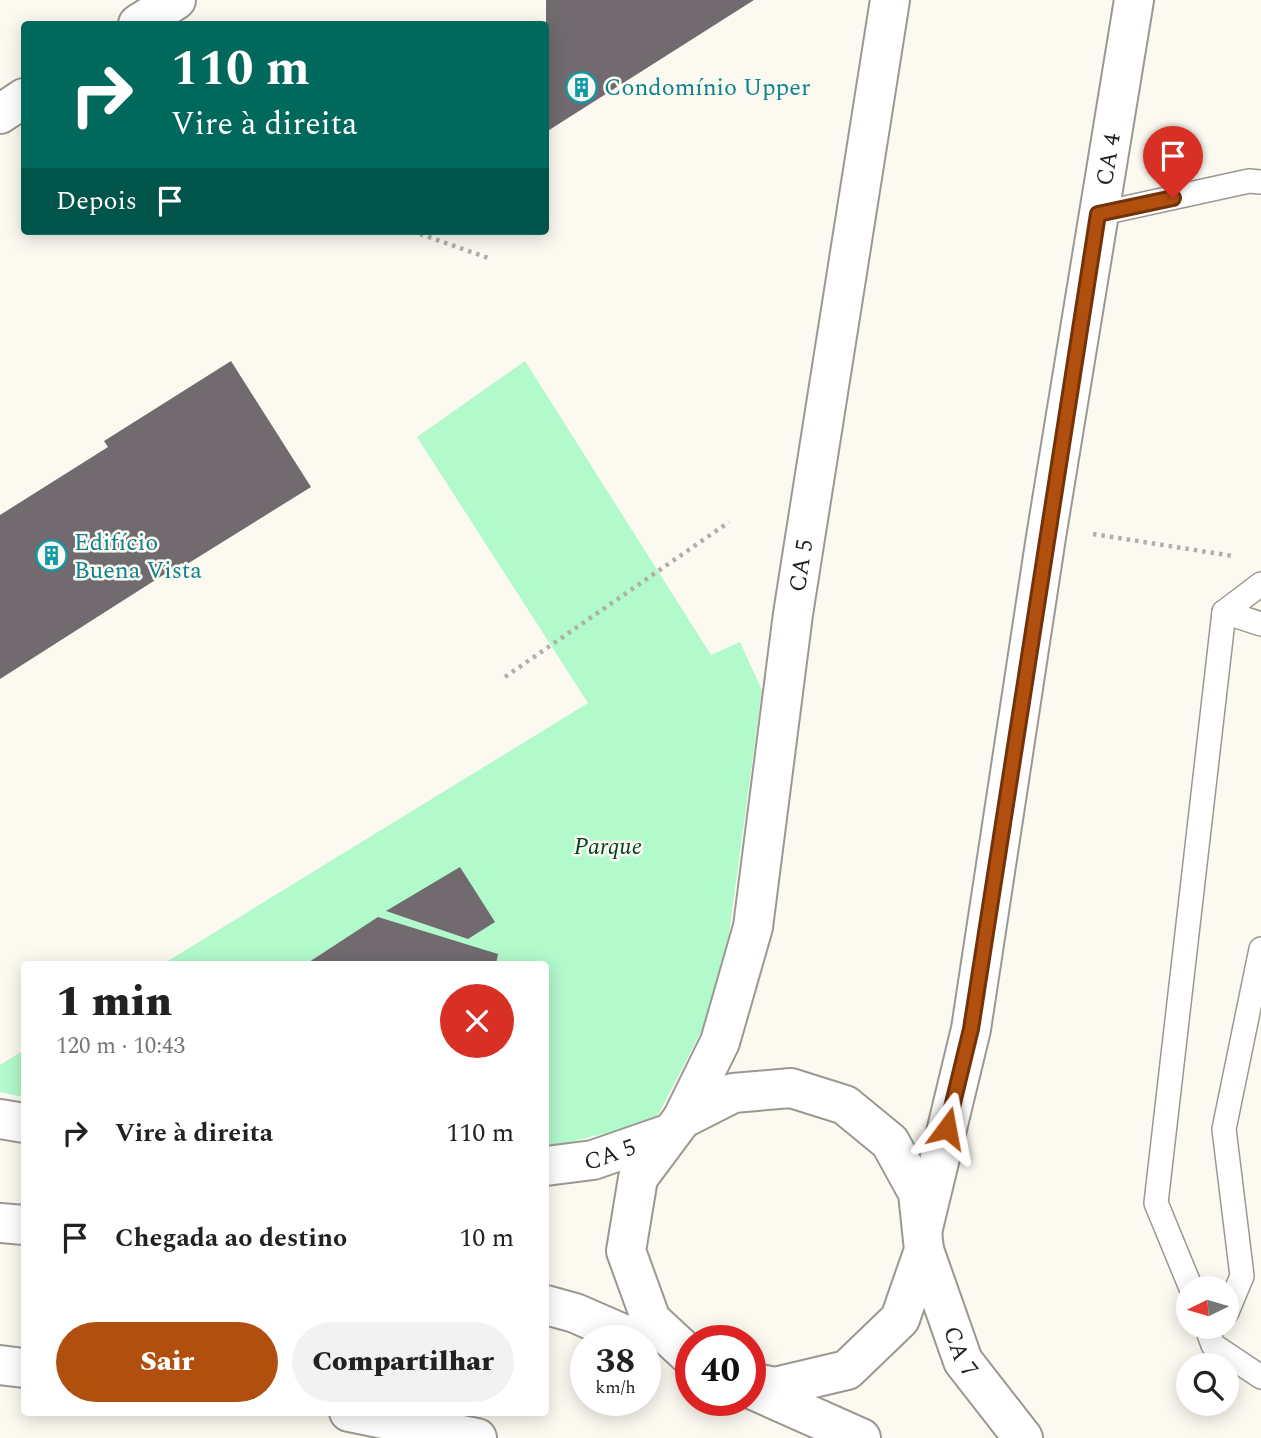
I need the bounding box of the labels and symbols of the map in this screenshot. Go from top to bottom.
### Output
building icon: Condomínio Upper [564,70,598,104]
place label: Condomínio Upper [604,70,811,106]
pin [1143,126,1203,198]
street label: CA 4 [1087,131,1131,189]
place label: Edifício Buena Vista [74,525,202,589]
street label: CA 5 [780,537,824,595]
building icon: Edifício Buena Vista [34,539,68,573]
park label: Parque [574,829,642,865]
position arrow [910,1091,984,1165]
street label: CA 5 [582,1130,641,1180]
north arrow [1176,1276,1239,1339]
street label: CA 7 [933,1321,987,1386]
speed limit sign: 40 [675,1325,766,1416]

